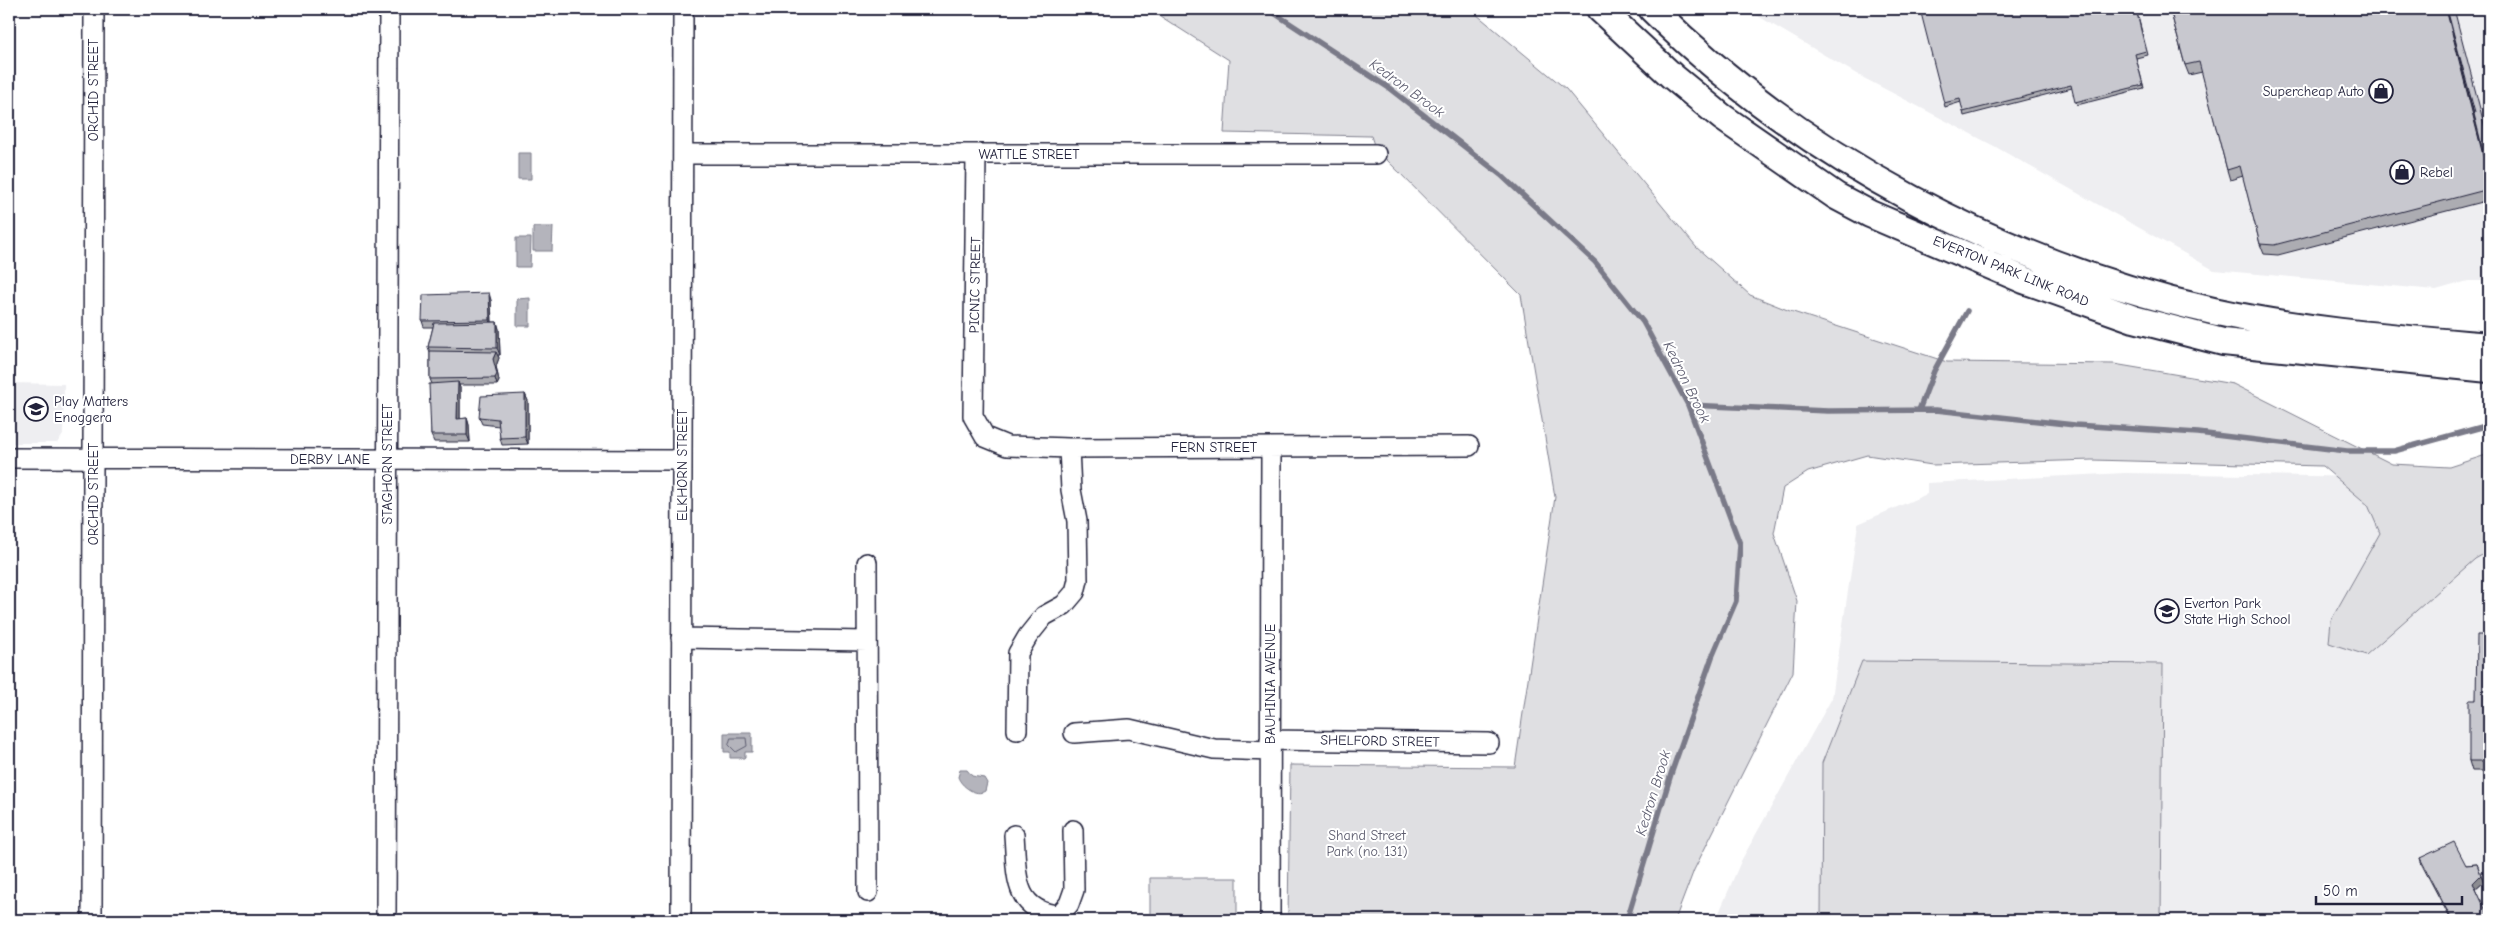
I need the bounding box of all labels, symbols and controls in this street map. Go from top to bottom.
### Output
street label: ORCHID STREET [85,38,102,141]
water label: Kedron Brook [1366,55,1449,122]
shop icon: Supercheap Auto [2368,78,2394,104]
place label: Supercheap Auto [2263,83,2364,100]
street label: WATTLE STREET [978,146,1080,163]
shop icon: Rebel [2389,159,2415,185]
place label: Rebel [2420,164,2453,181]
street label: EVERTON PARK LINK ROAD [1930,232,2092,310]
street label: PICNIC STREET [966,236,984,333]
water label: Kedron Brook [1659,338,1715,426]
place label: Play Matters Enoggera [54,393,128,426]
school or university icon: Play Matters Enoggera [23,396,49,422]
street label: STAGHORN STREET [379,403,396,524]
street label: ELKHORN STREET [674,408,691,521]
street label: FERN STREET [1171,439,1258,456]
street label: ORCHID STREET [85,442,102,545]
street label: DERBY LANE [290,451,370,468]
place label: Everton Park State High School [2184,595,2291,628]
school or university icon: Everton Park State High School [2154,598,2180,624]
street label: BAUHINIA AVENUE [1262,624,1279,744]
street label: SHELFORD STREET [1320,731,1441,751]
water label: Kedron Brook [1631,747,1675,838]
park label: Shand Street Park (no. 131) [1327,827,1407,860]
scale bar [2316,874,2462,906]
text: 50 m [2323,882,2358,900]

